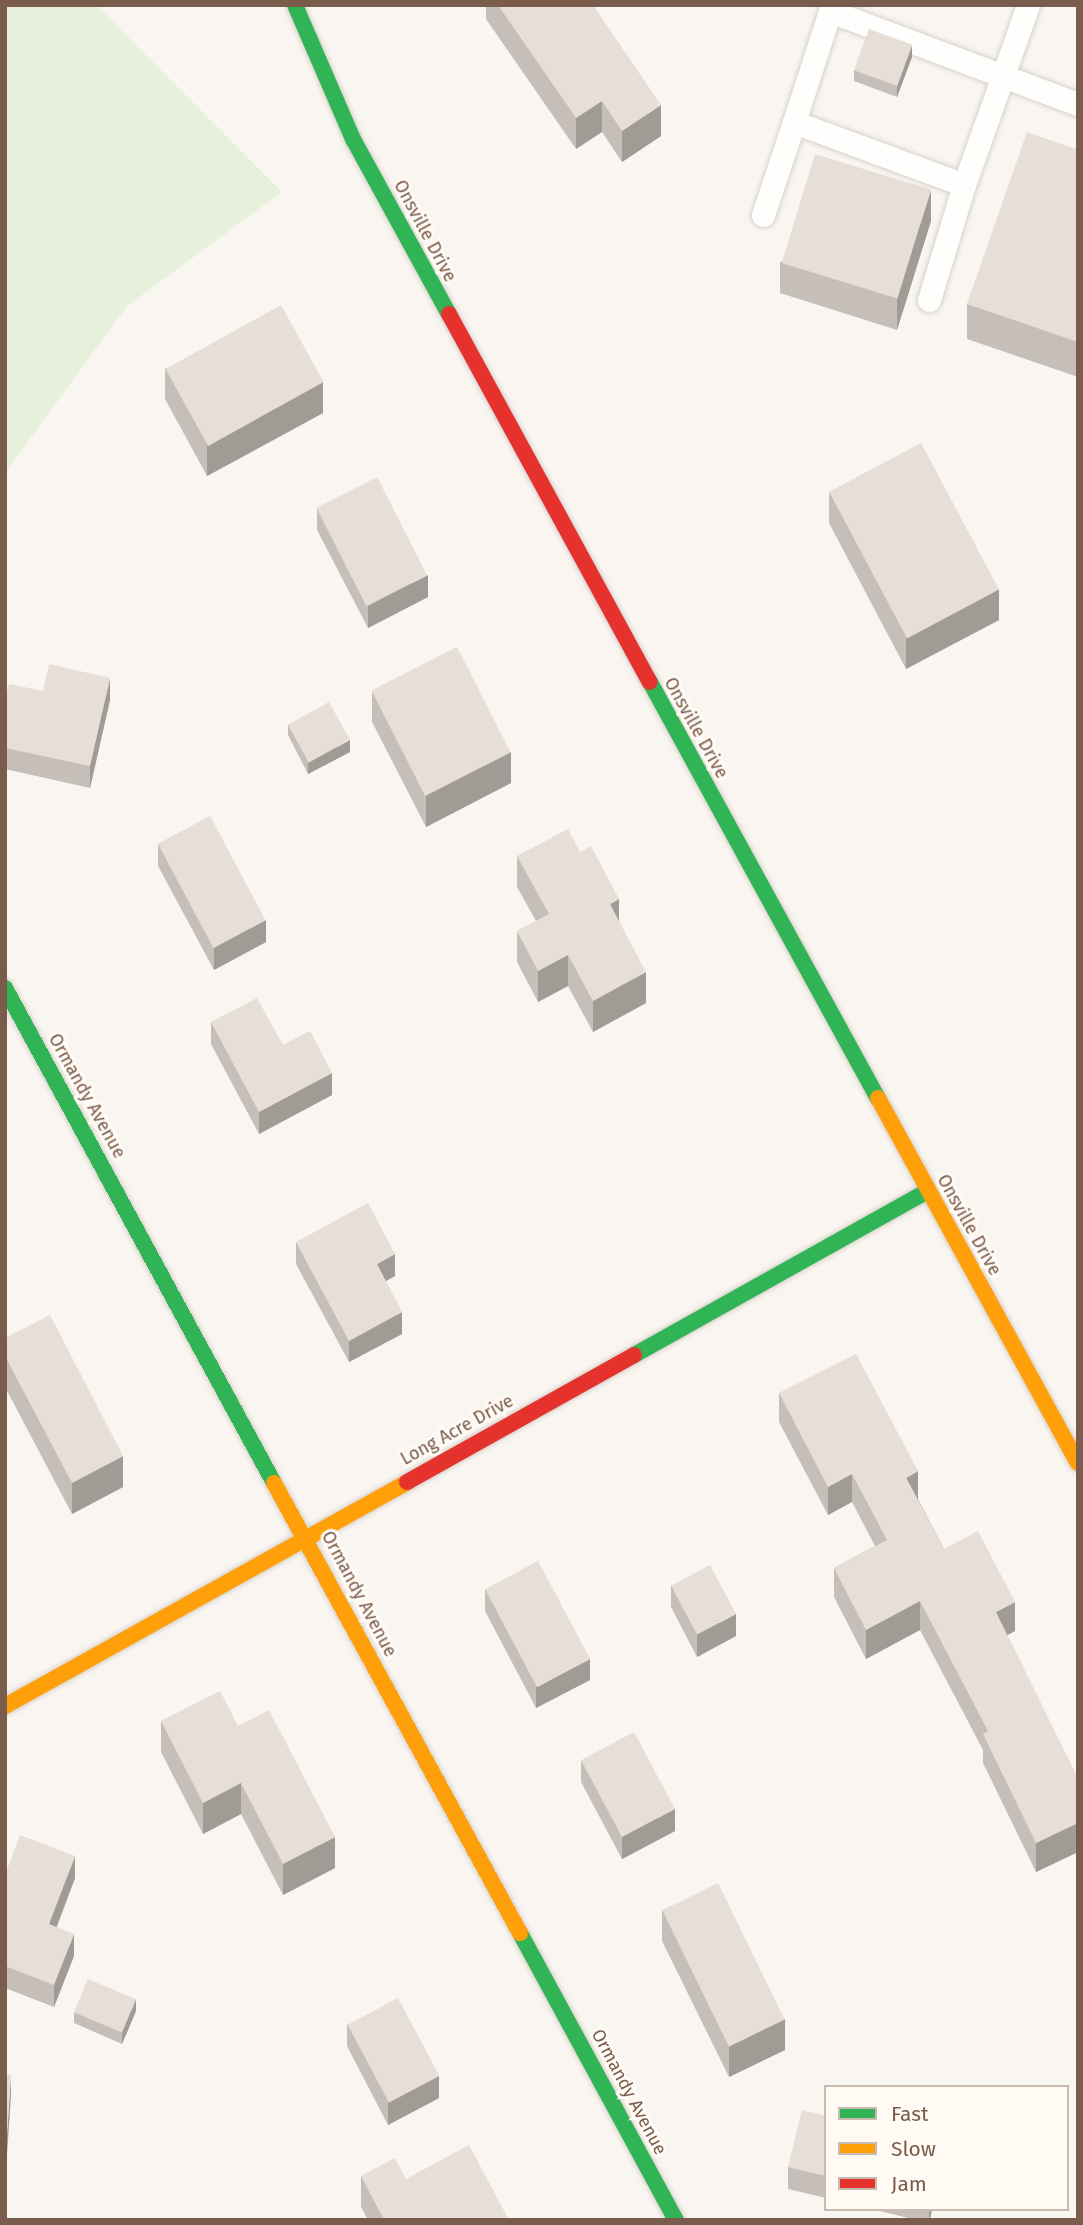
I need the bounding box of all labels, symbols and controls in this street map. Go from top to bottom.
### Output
street label: Onsville Drive [389,176,461,286]
street label: Onsville Drive [659,674,733,782]
street label: Ormandy Avenue [44,1030,130,1162]
street label: Onsville Drive [932,1171,1006,1279]
street label: Long Acre Drive [397,1390,517,1470]
street label: Ormandy Avenue [317,1527,401,1661]
street label: Ormandy Avenue [587,2025,671,2159]
legend [824,2085,1069,2211]
text: Fast [891,2101,929,2127]
text: Slow [891,2136,936,2162]
text: Jam [891,2171,927,2197]

